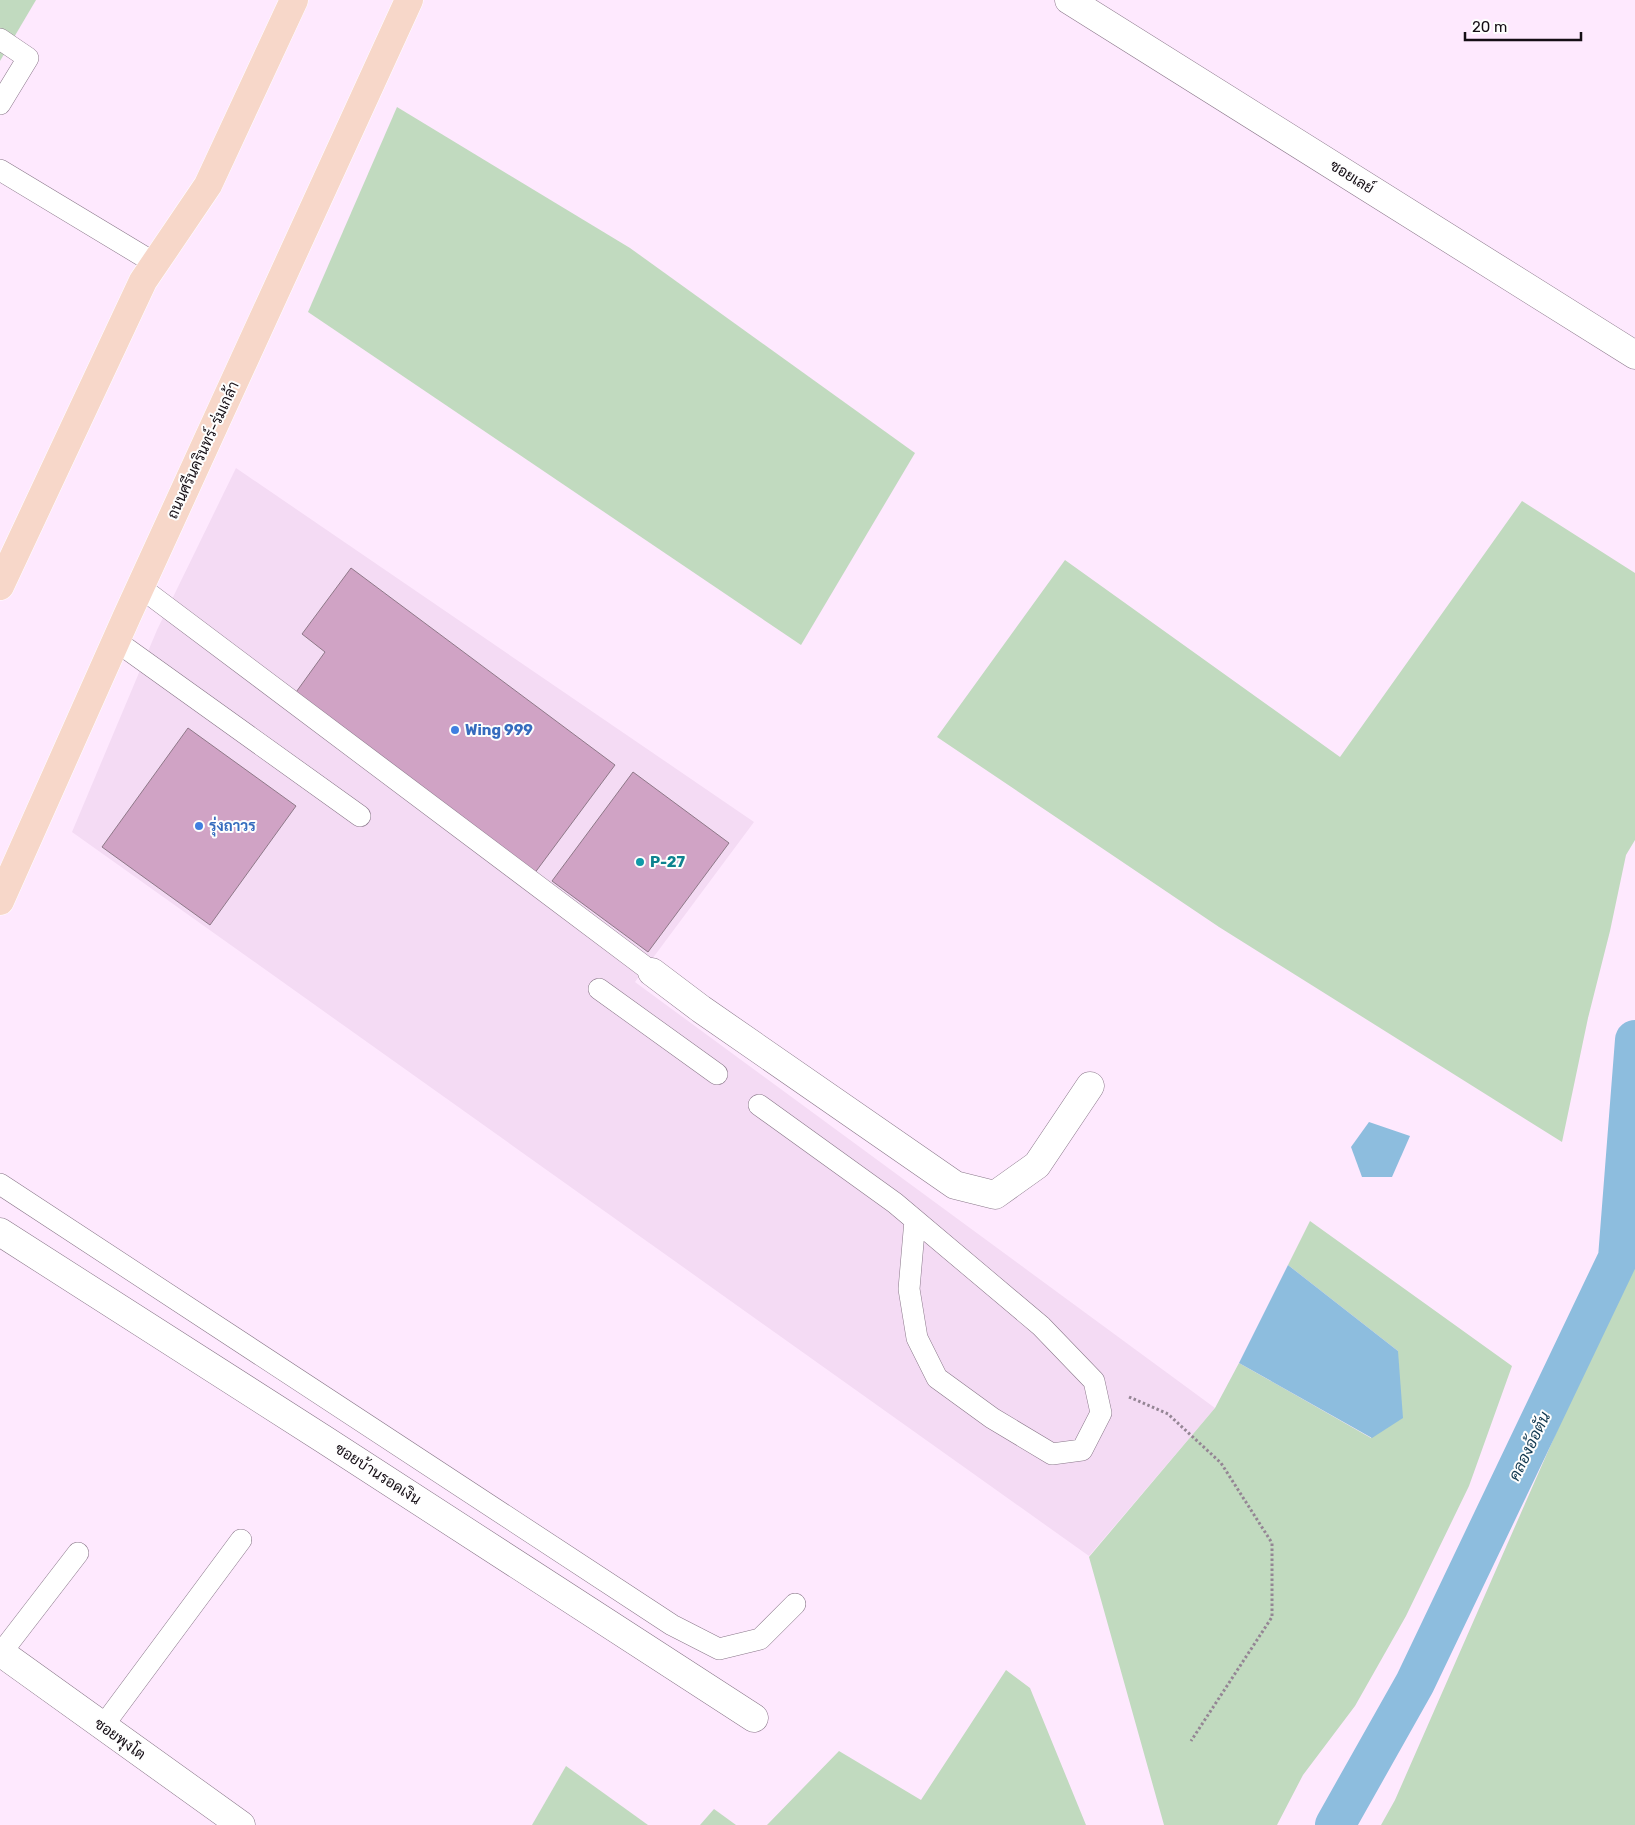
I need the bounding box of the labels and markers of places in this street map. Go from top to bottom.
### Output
place label: Wing 999 [465,721,533,739]
marker: Wing 999 [449,724,461,736]
place label: รุ่งถาวร [209,816,256,837]
marker: รุ่งถาวร [193,820,205,832]
place label: P-27 [650,853,686,871]
marker: P-27 [634,856,646,868]

